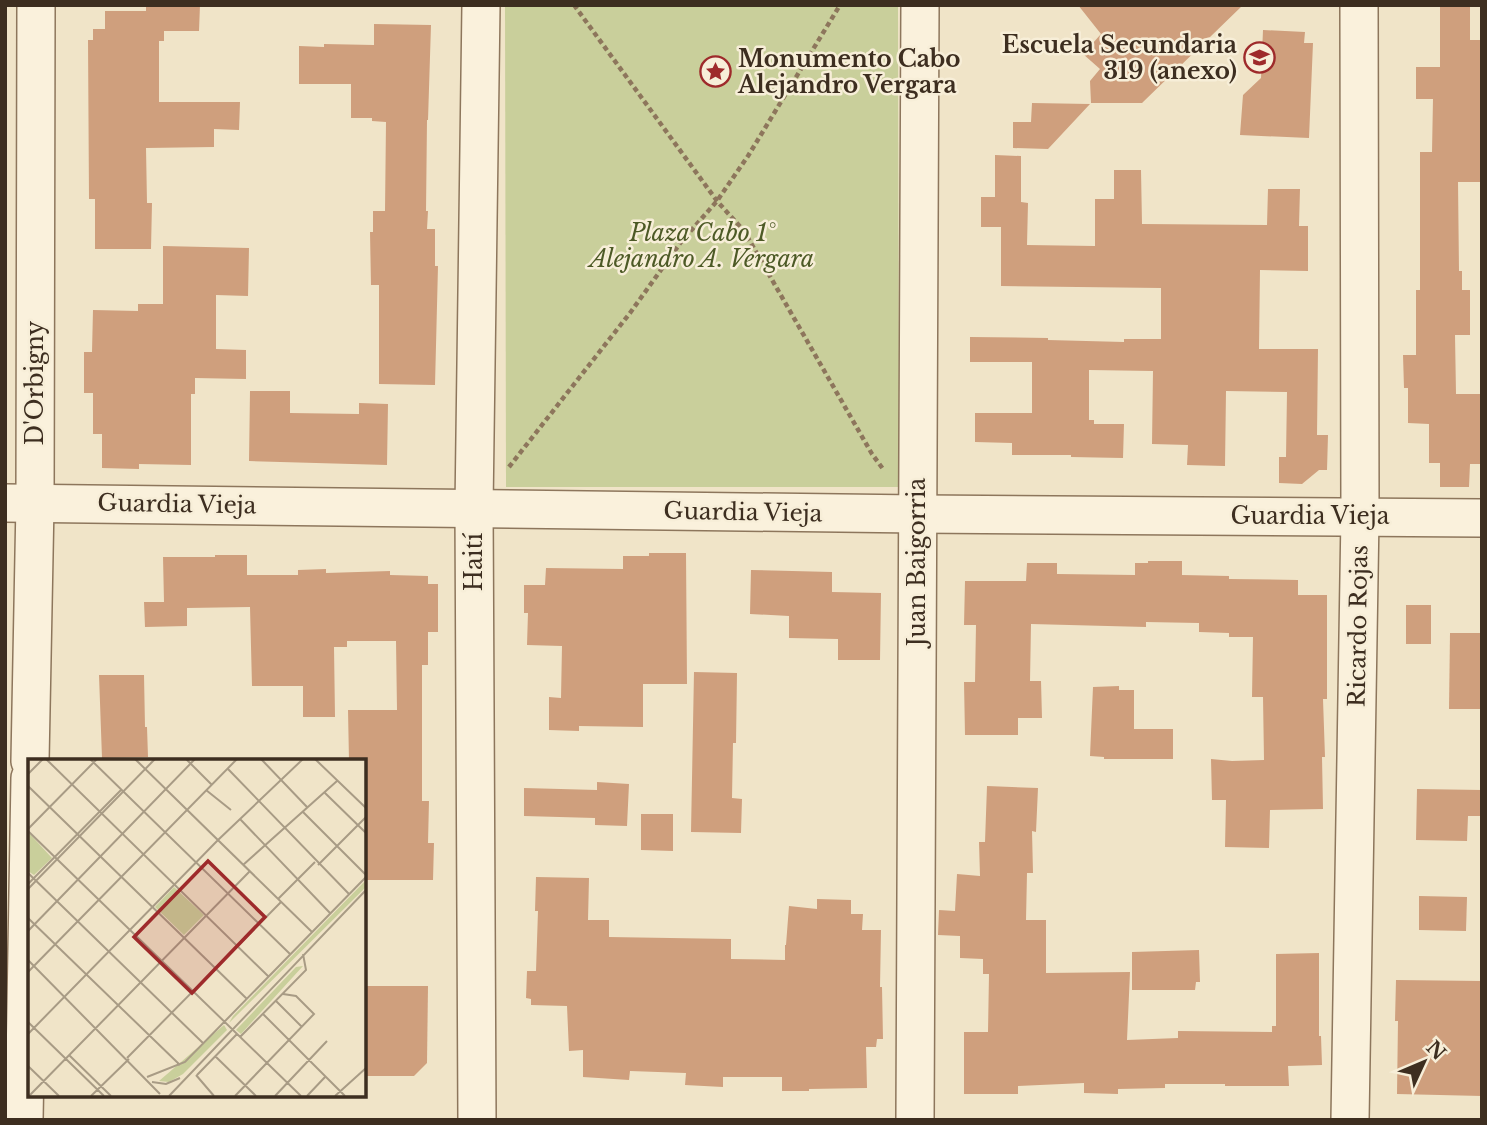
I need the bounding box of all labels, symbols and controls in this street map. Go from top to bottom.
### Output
place label: Escuela Secundaria 319 (anexo) [1002,31,1237,85]
school or university icon: Escuela Secundaria 319 (anexo) [1243,41,1277,75]
place label: Monumento Cabo Alejandro Vergara [737,45,961,99]
place icon: Monumento Cabo Alejandro Vergara [698,55,732,89]
park label: Plaza Cabo 1° Alejandro A. Vergara [587,219,814,273]
street label: D'Orbigny [21,321,49,445]
street label: Juan Baigorria [903,477,931,649]
street label: Guardia Vieja [97,489,257,519]
street label: Guardia Vieja [663,497,823,527]
street label: Guardia Vieja [1231,502,1390,530]
street label: Haití [460,533,488,591]
street label: Ricardo Rojas [1343,545,1373,707]
inset map [28,759,366,1097]
north arrow [1389,1027,1459,1097]
text: N [1421,1036,1450,1065]

